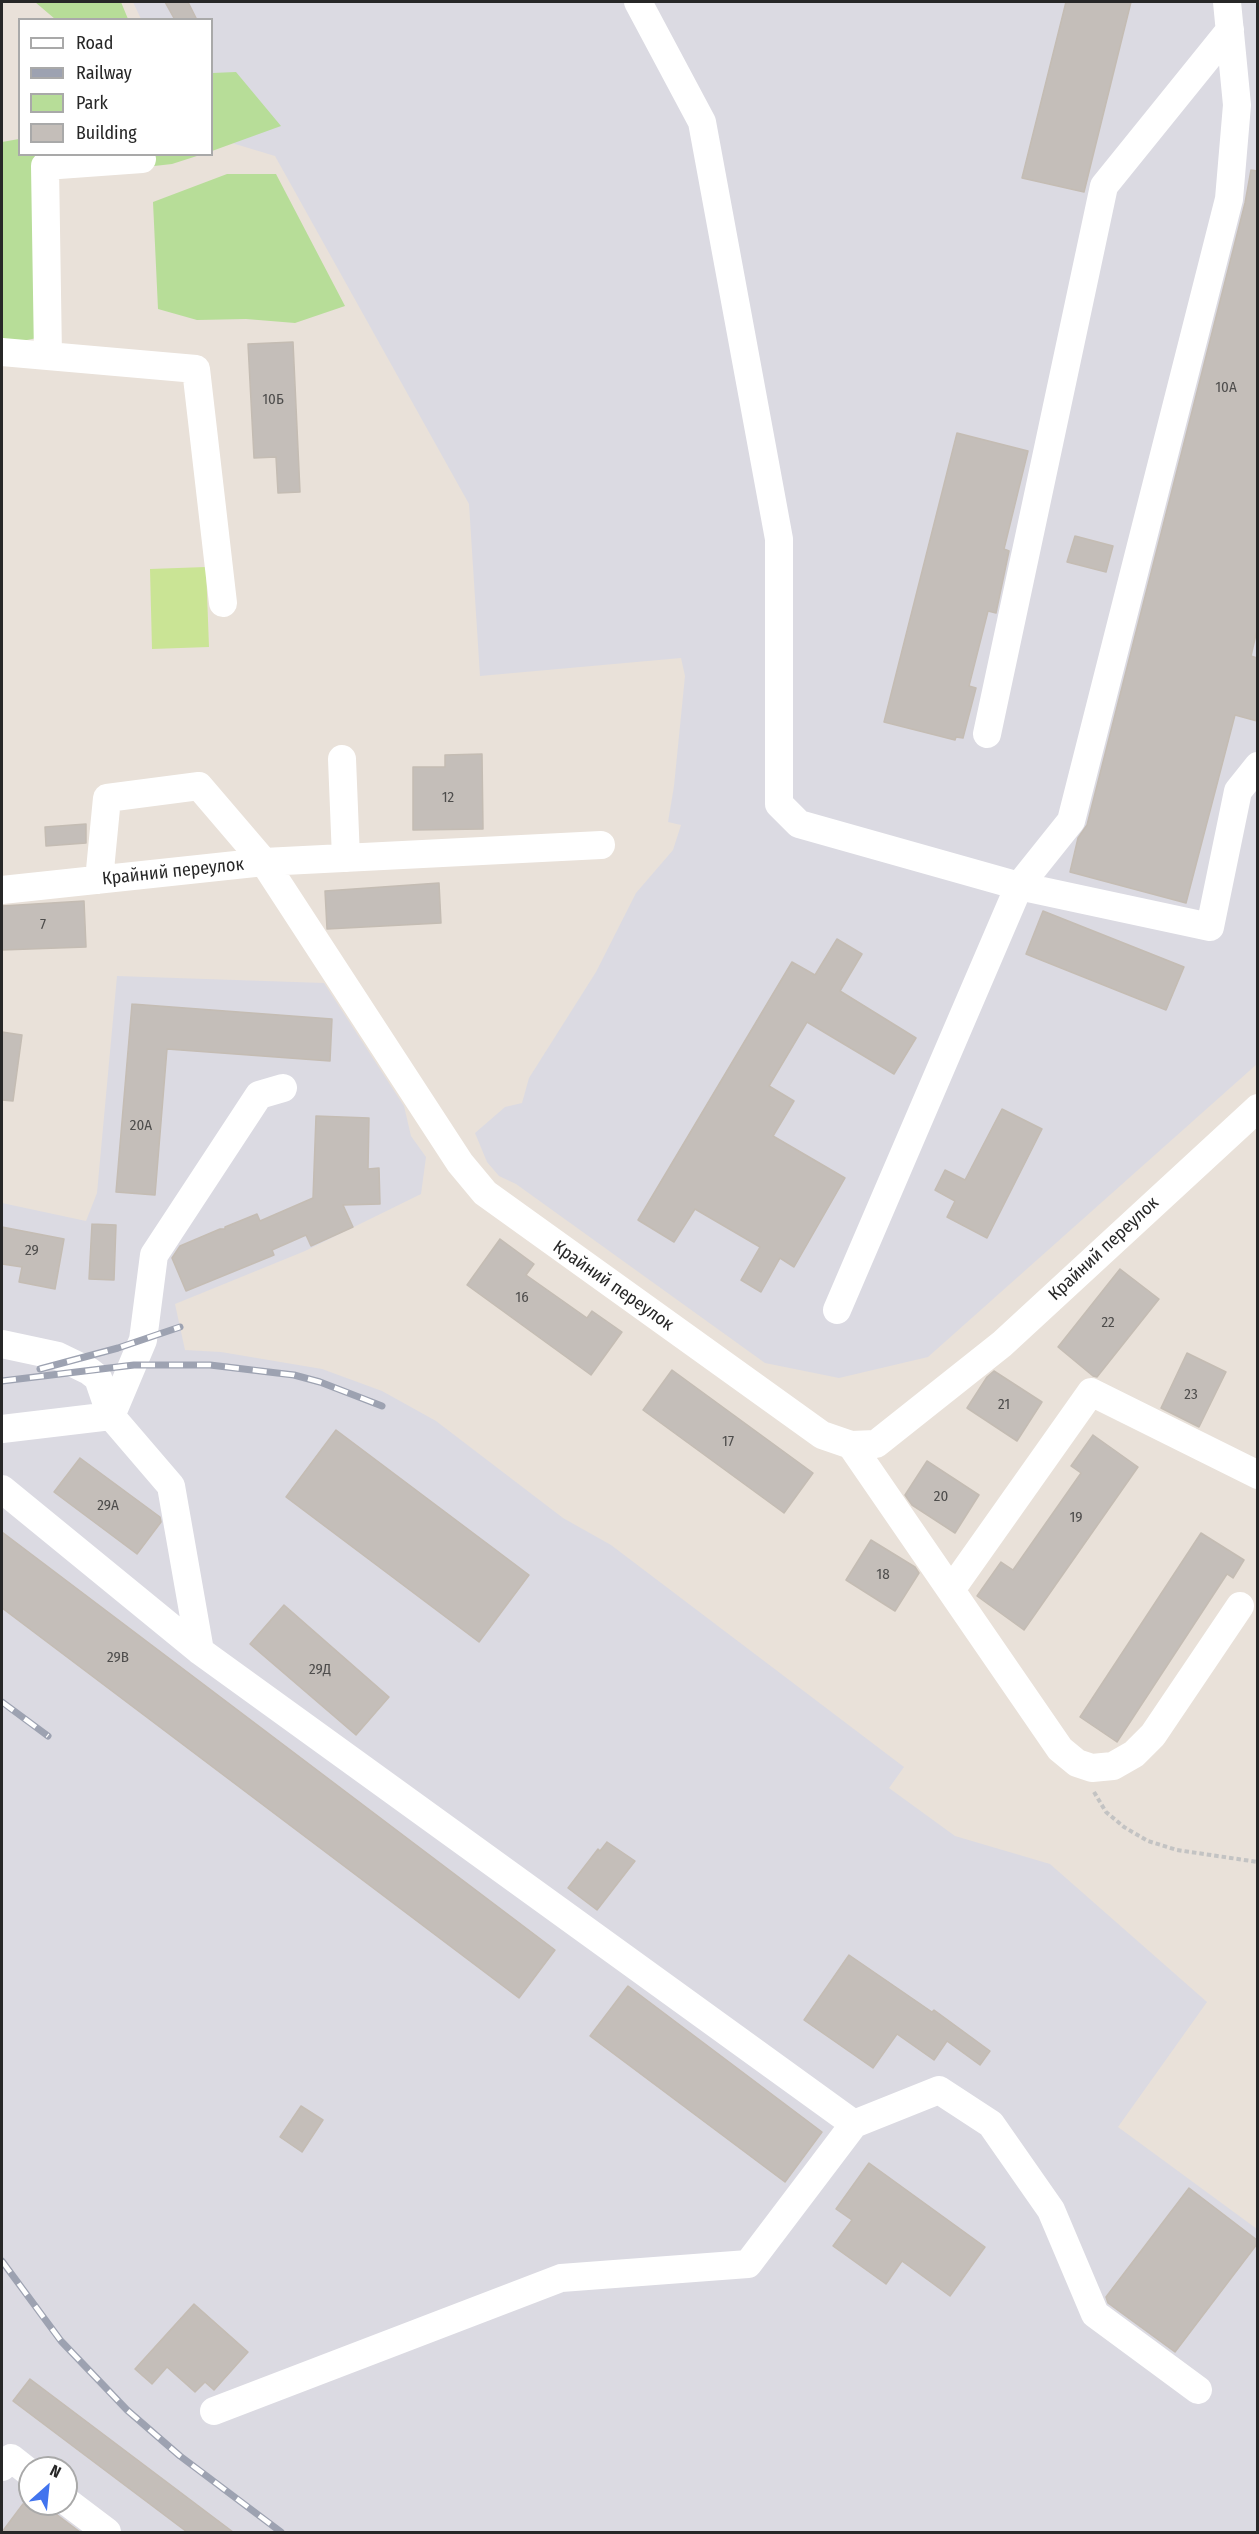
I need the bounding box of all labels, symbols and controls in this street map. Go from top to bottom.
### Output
legend [18,18,213,156]
text: Road [76,32,113,54]
text: Railway [76,62,132,84]
text: Park [76,92,108,114]
text: Building [76,122,137,144]
house number: 10А [1215,379,1237,397]
house number: 10Б [262,391,284,409]
house number: 12 [442,789,454,807]
street label: Крайний переулок [101,854,245,890]
house number: 7 [40,916,46,934]
house number: 20А [130,1117,152,1135]
street label: Крайний переулок [1045,1193,1163,1305]
street label: Крайний переулок [548,1236,678,1336]
house number: 29 [25,1242,39,1260]
house number: 16 [515,1289,529,1307]
house number: 22 [1101,1314,1115,1332]
house number: 23 [1184,1386,1198,1404]
house number: 21 [998,1396,1010,1414]
house number: 17 [722,1433,734,1451]
house number: 20 [934,1488,948,1506]
house number: 29А [97,1497,119,1515]
house number: 19 [1069,1509,1083,1527]
house number: 18 [876,1566,890,1584]
house number: 29В [107,1649,129,1667]
house number: 29Д [309,1661,331,1679]
north arrow [18,2456,78,2516]
text: N [47,2461,64,2482]

